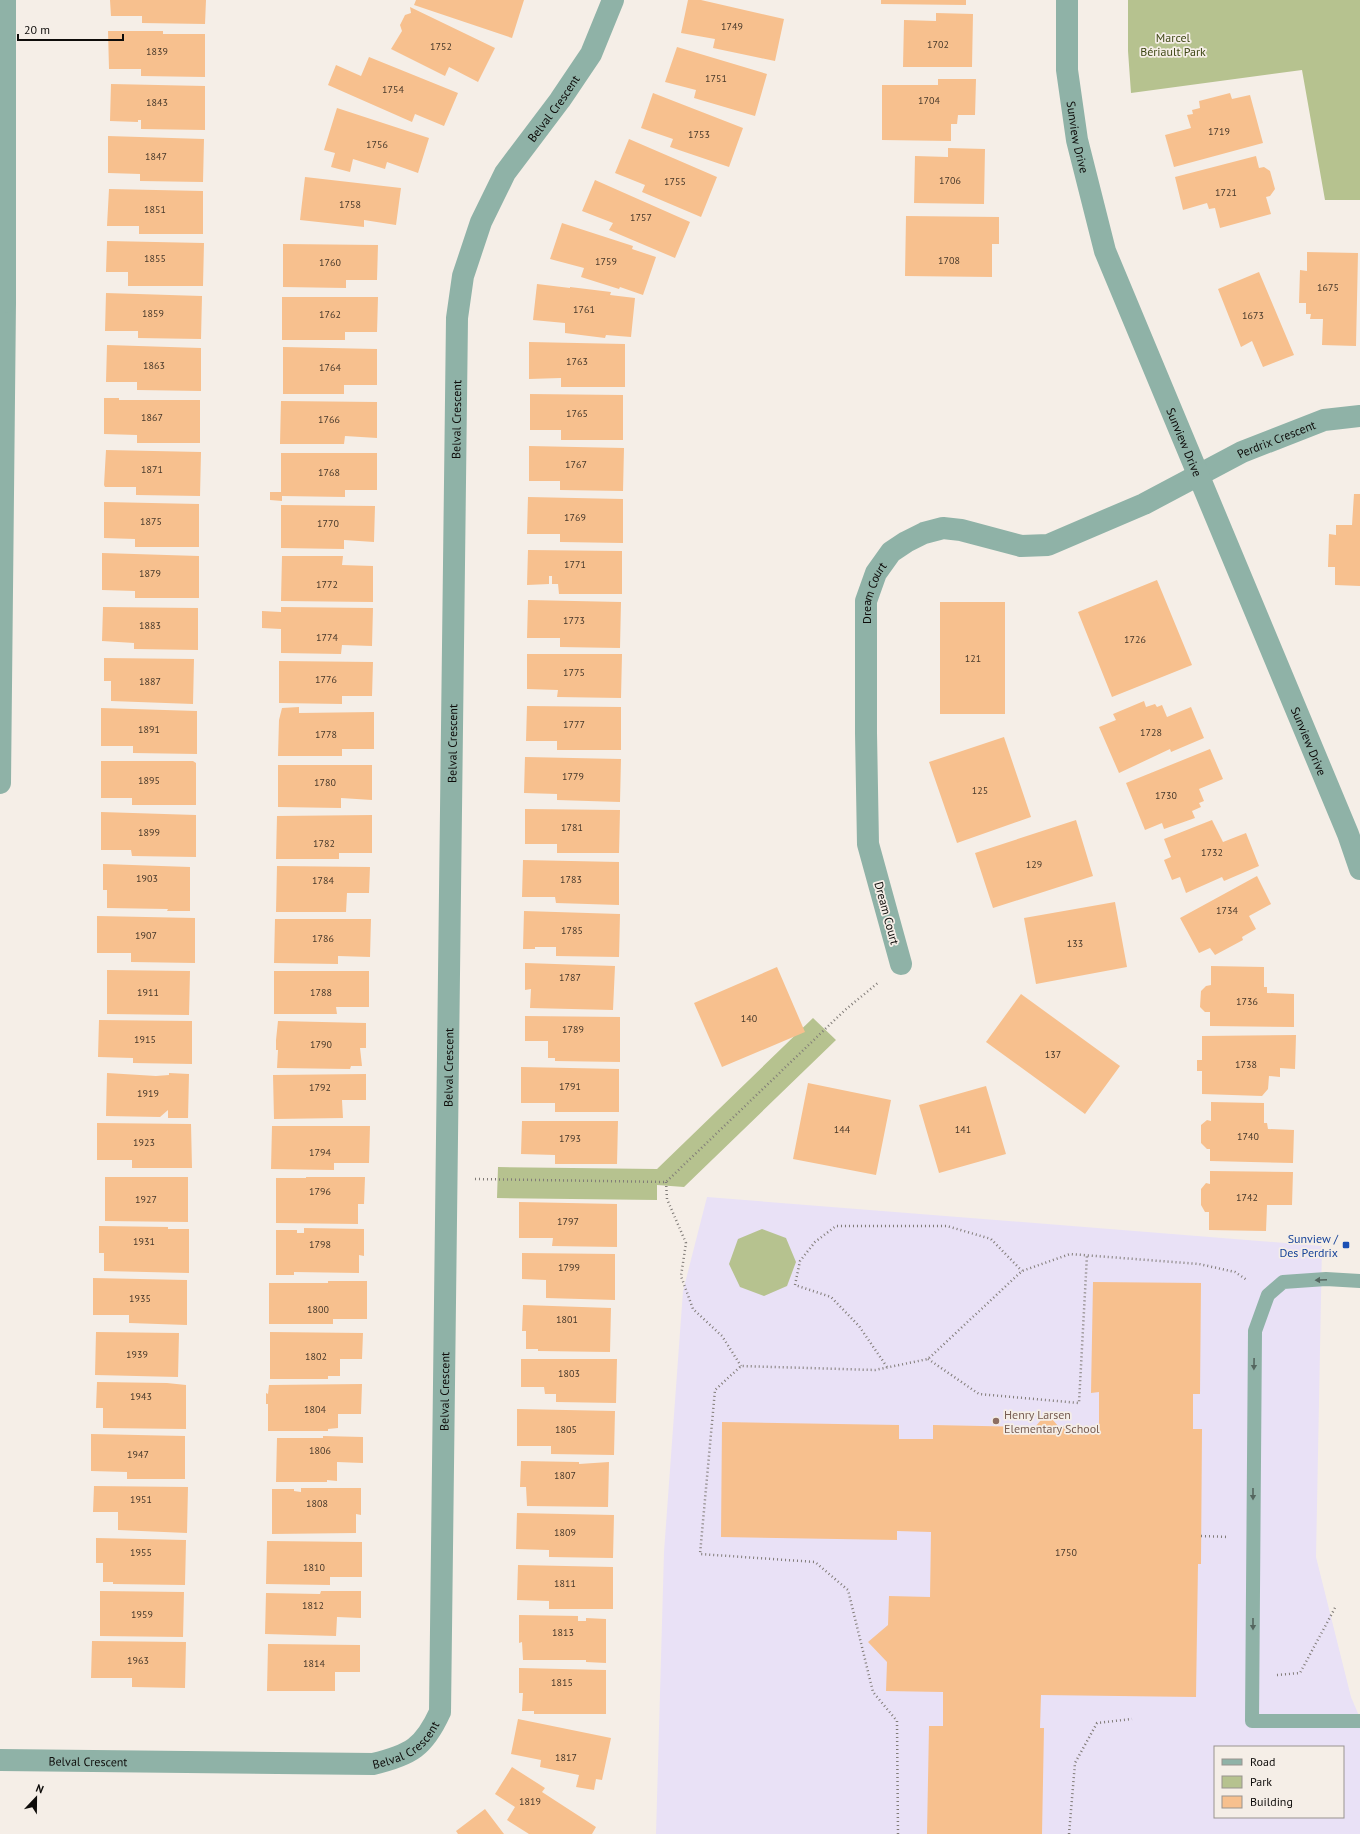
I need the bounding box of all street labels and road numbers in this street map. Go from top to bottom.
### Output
street label: Belval Crescent [524,72,582,145]
street label: Sunview Drive [1064,100,1093,175]
street label: Belval Crescent [448,380,464,459]
street label: Sunview Drive [1164,405,1206,479]
street label: Perdrix Crescent [1234,417,1318,461]
street label: Dream Court [859,559,889,624]
street label: Belval Crescent [444,704,460,783]
street label: Sunview Drive [1288,704,1330,778]
street label: Dream Court [871,880,903,946]
street label: Belval Crescent [440,1028,456,1107]
street label: Belval Crescent [436,1352,452,1431]
street label: Belval Crescent [371,1718,442,1771]
street label: Belval Crescent [48,1753,128,1769]

